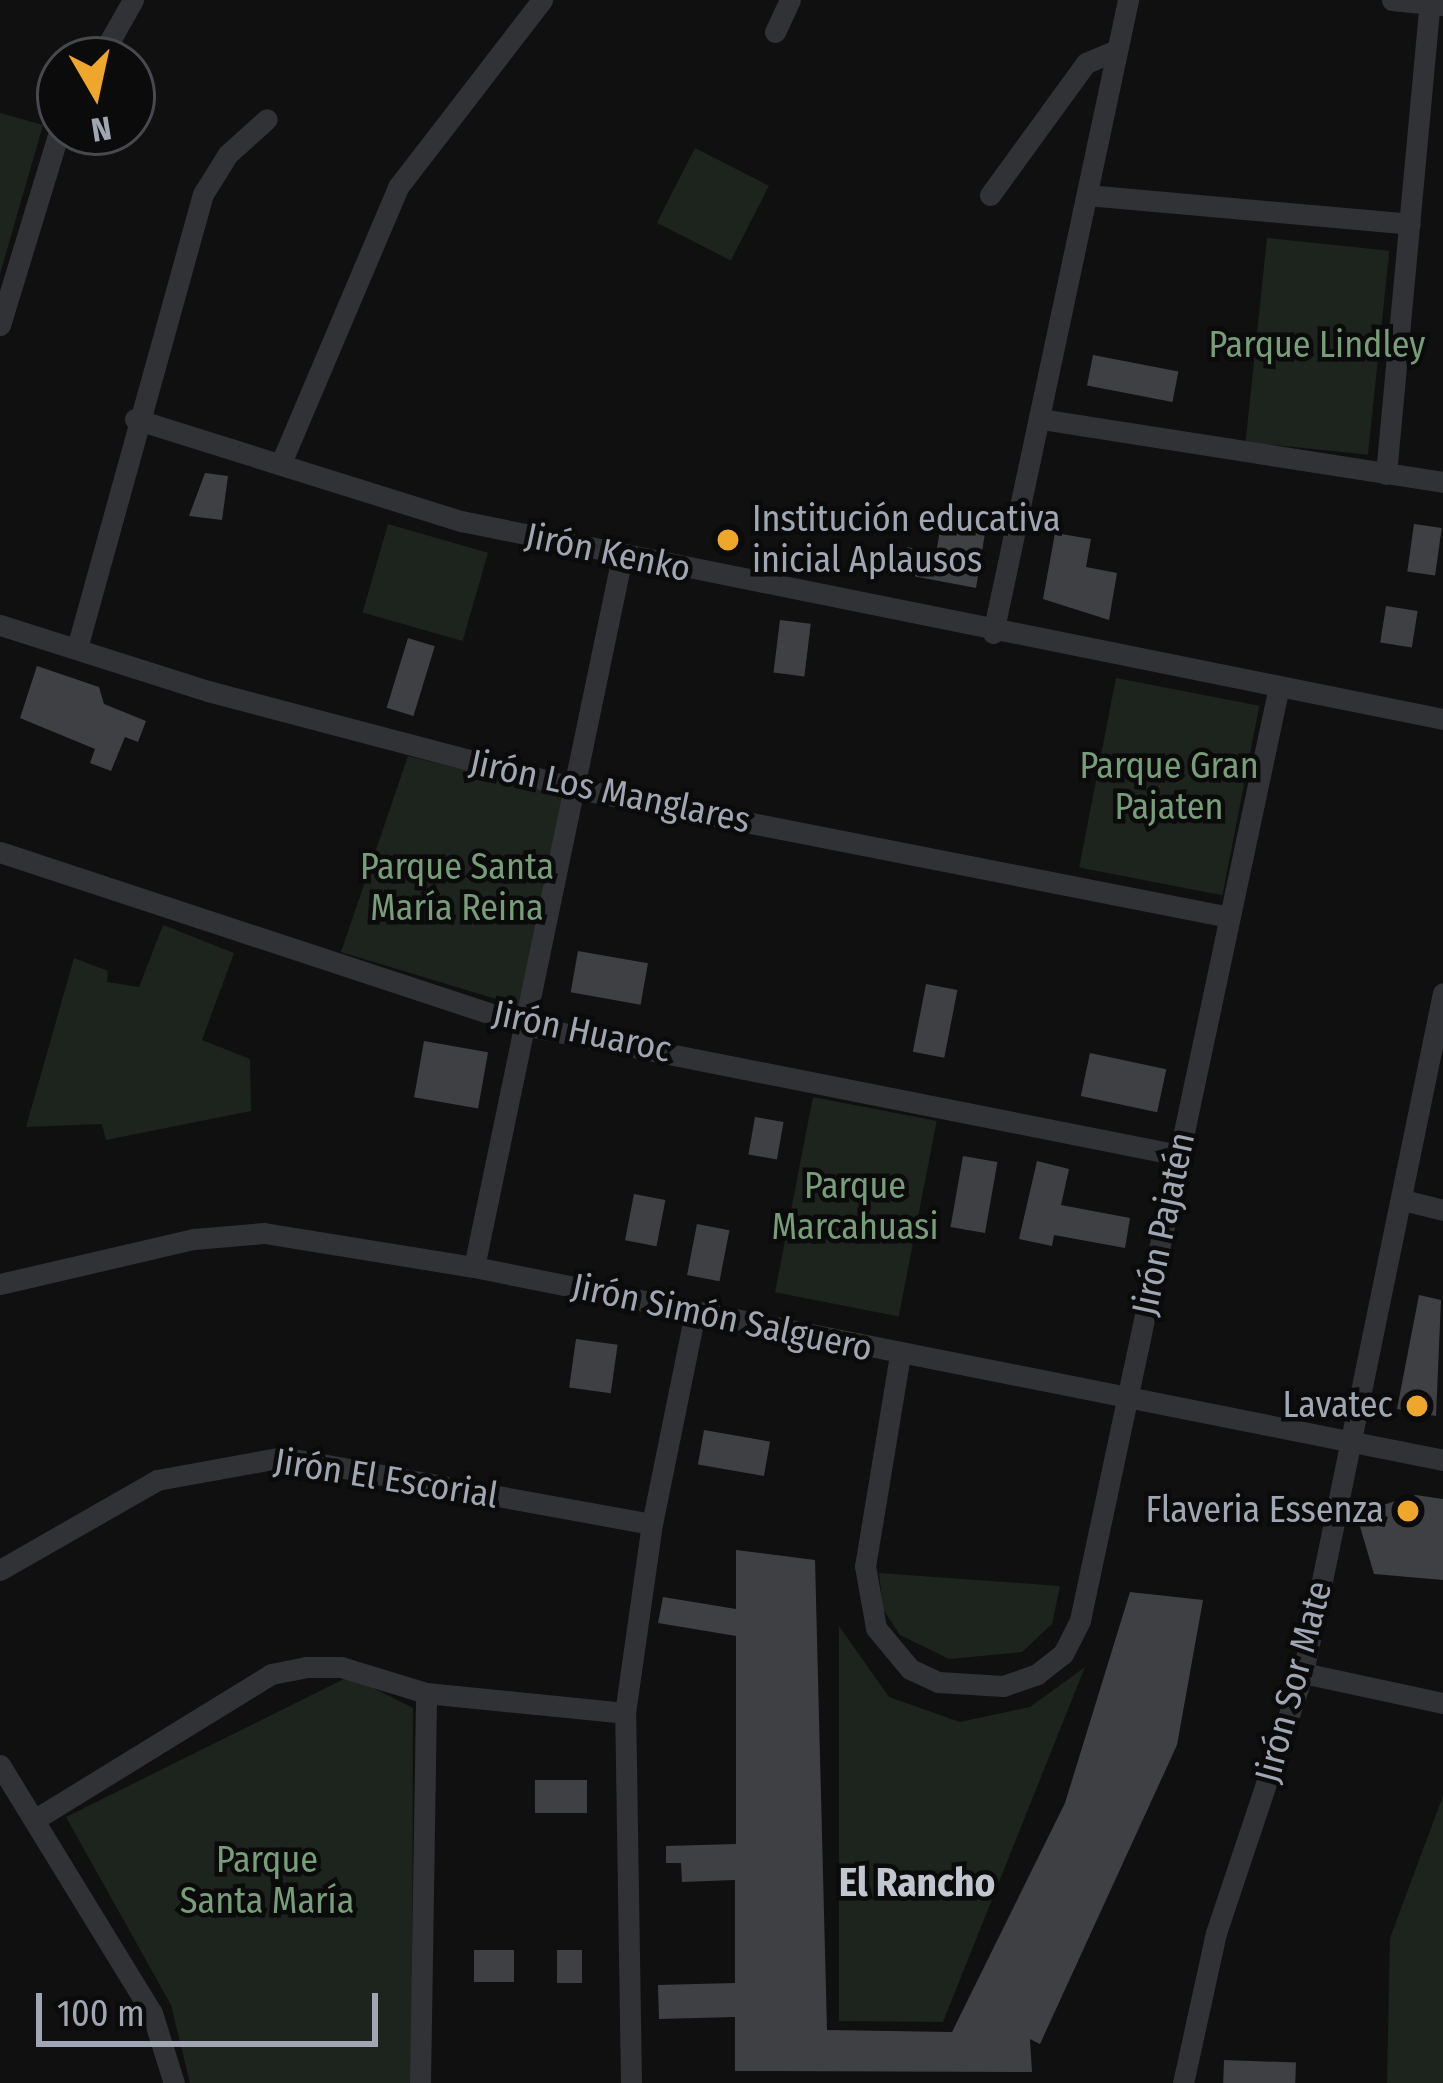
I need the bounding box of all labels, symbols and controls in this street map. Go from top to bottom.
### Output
north arrow [36,36,156,156]
text: N [88,107,114,150]
park label: Parque Lindley [1209,324,1425,368]
place label: Institución educativa inicial Aplausos [752,497,1061,582]
street label: Jirón Kenko [522,514,694,592]
marker: Institución educativa inicial Aplausos [715,527,741,553]
street label: Jirón Los Manglares [466,741,754,843]
park label: Parque Gran Pajaten [1079,744,1259,829]
park label: Parque Santa María Reina [360,845,554,930]
street label: Jirón Huaroc [489,992,675,1072]
street label: Jirón Pajatén [1124,1129,1204,1319]
park label: Parque Marcahuasi [771,1164,939,1249]
street label: Jirón Simón Salguero [568,1265,876,1371]
place label: Lavatec [1283,1384,1393,1428]
marker: Lavatec [1404,1393,1430,1419]
street label: Jirón El Escorial [271,1440,501,1518]
place label: Flaveria Essenza [1146,1489,1384,1533]
marker: Flaveria Essenza [1395,1498,1421,1524]
street label: Jirón Sor Mate [1246,1576,1342,1788]
park label: Parque Santa María [180,1838,354,1923]
district label: El Rancho [839,1860,995,1906]
scale bar [42,1969,384,2043]
text: 100 m [57,1992,145,2036]

